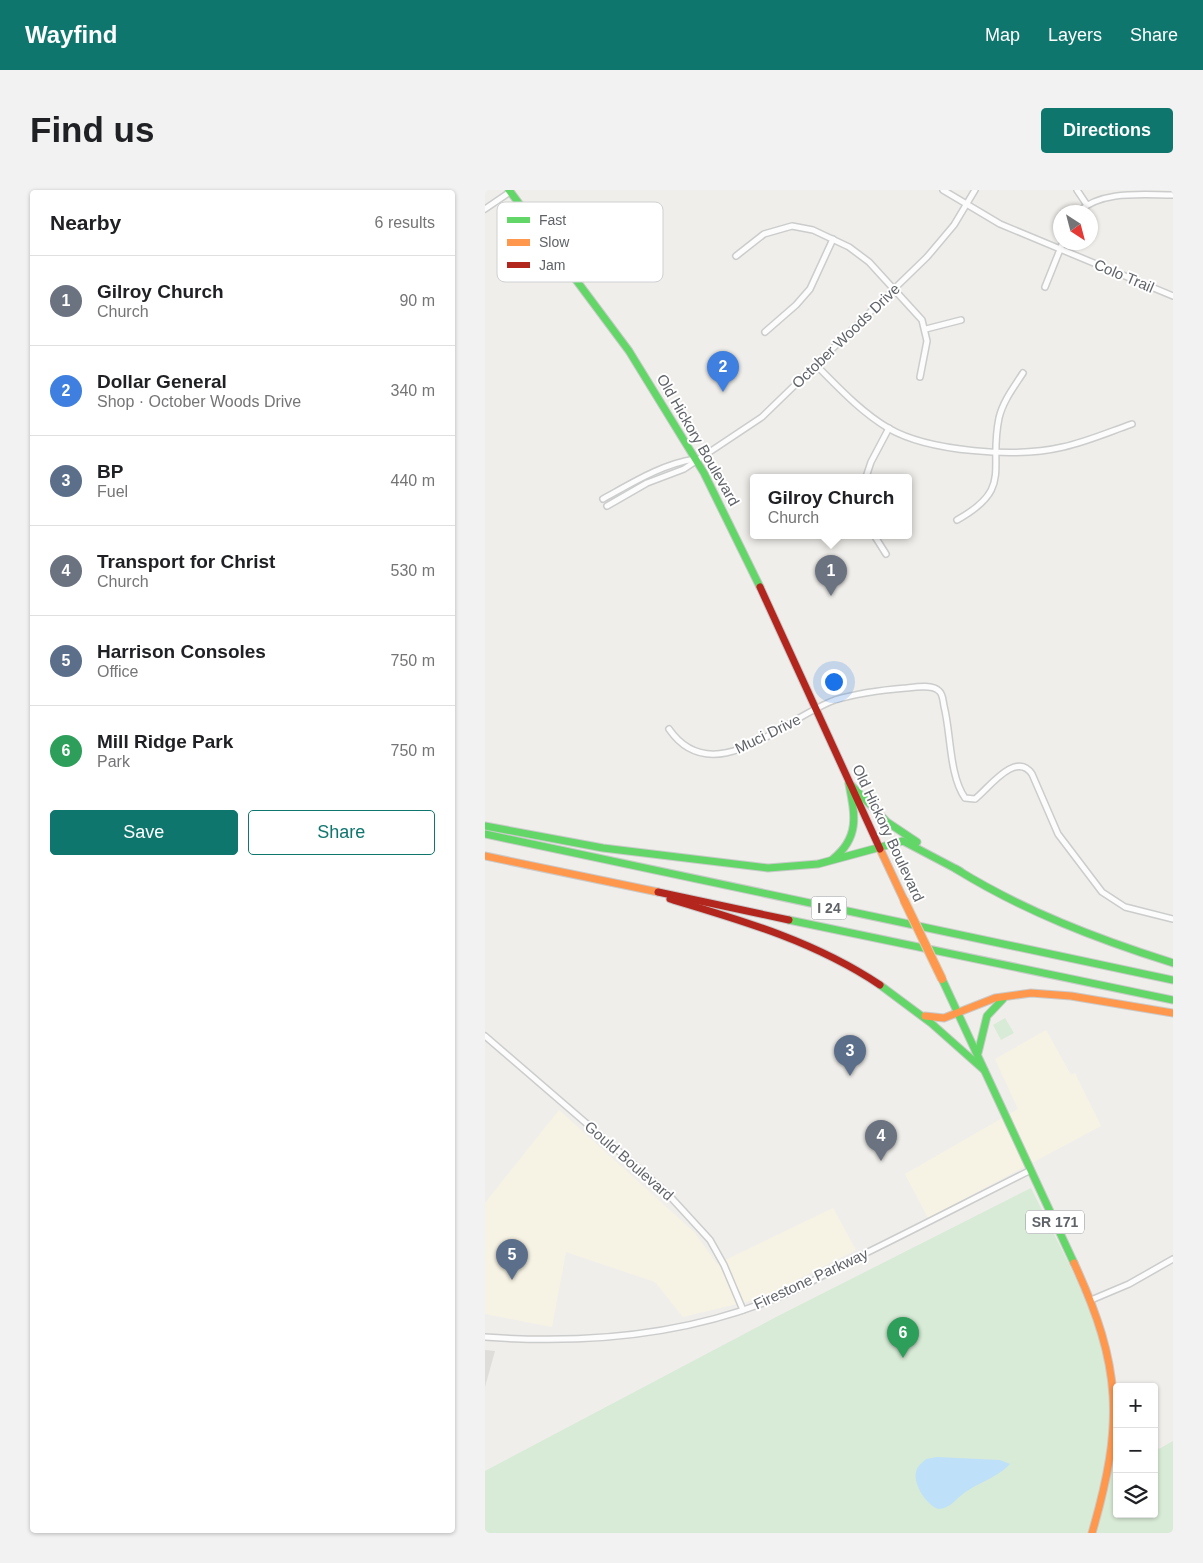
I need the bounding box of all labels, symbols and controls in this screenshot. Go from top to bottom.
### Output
text: Wayfind [25,21,117,48]
text: Map [985,25,1020,45]
text: Layers [1048,25,1102,45]
text: Share [1130,25,1178,45]
button: Directions [1041,108,1173,153]
text: Find us [30,110,154,149]
legend [497,202,663,282]
north arrow [1053,205,1098,250]
text: Nearby [50,211,121,234]
text: Fast [539,212,566,228]
text: 6 results [375,214,435,231]
text: Slow [539,234,570,250]
street label: Colo Trail [1092,255,1157,296]
text: Jam [539,257,565,273]
street label: October Woods Drive [788,280,903,391]
text: Gilroy Church [97,281,224,302]
text: 1 [62,292,70,309]
text: 90 m [399,292,435,309]
text: Church [97,303,149,320]
pin: 2 [707,351,739,392]
text: Dollar General [97,371,227,392]
street label: Old Hickory Boulevard [654,371,743,509]
text: 2 [62,382,70,399]
text: 340 m [391,382,435,399]
text: Shop · October Woods Drive [97,393,301,410]
text: BP [97,461,123,482]
text: 3 [62,472,70,489]
text: 440 m [391,472,435,489]
popup [750,474,912,539]
text: Fuel [97,483,128,500]
text: Gilroy Church [768,487,894,508]
text: Church [768,509,819,526]
text: Transport for Christ [97,551,275,572]
pin: 1 [815,555,847,596]
text: 4 [62,562,70,579]
text: 530 m [391,562,435,579]
text: Church [97,573,149,590]
text: Harrison Consoles [97,641,266,662]
text: 5 [62,652,70,669]
text: 750 m [391,652,435,669]
text: Office [97,663,139,680]
your location [821,669,847,695]
street label: Muci Drive [732,710,803,757]
text: Mill Ridge Park [97,731,233,752]
text: 6 [62,742,70,759]
text: 750 m [391,742,435,759]
text: Park [97,753,130,770]
street label: Old Hickory Boulevard [849,762,928,904]
button: Save [50,810,238,855]
button: Share [248,810,435,855]
road number: I 24 [811,896,847,920]
pin: 3 [834,1035,866,1076]
street label: Gould Boulevard [582,1118,677,1204]
pin: 4 [865,1120,897,1161]
road number: SR 171 [1026,1210,1084,1234]
pin: 5 [496,1239,528,1280]
street label: Firestone Parkway [751,1244,871,1312]
pin: 6 [887,1317,919,1358]
map controls [1113,1383,1158,1518]
button: + [1113,1383,1158,1428]
button: − [1113,1428,1158,1473]
button: layers [1113,1473,1158,1518]

